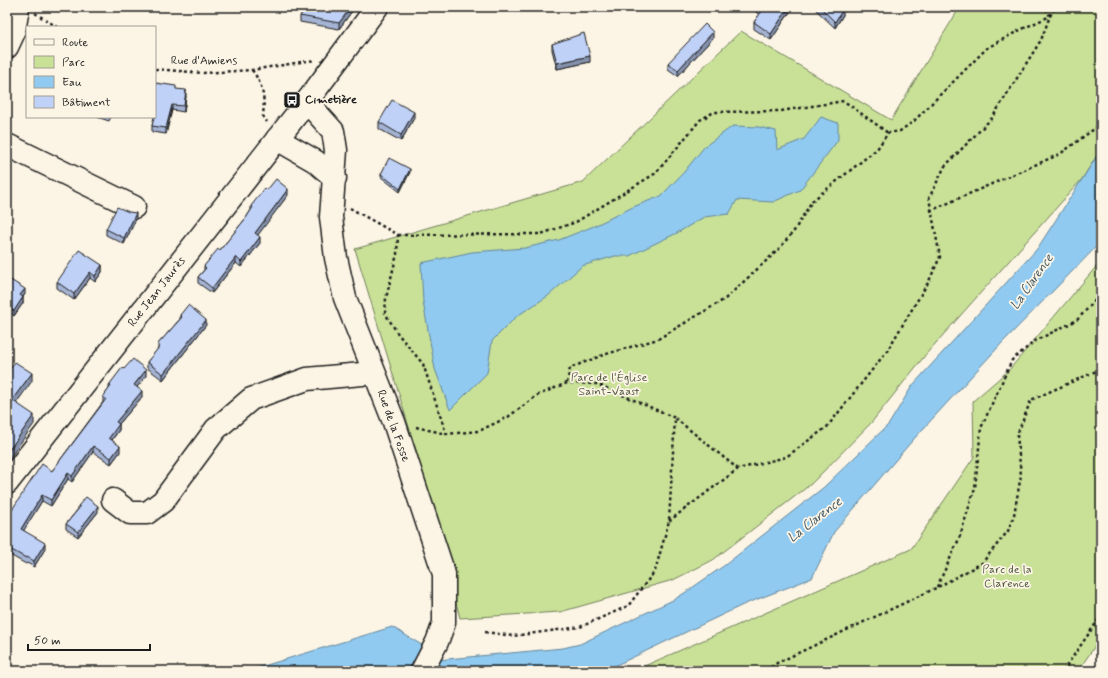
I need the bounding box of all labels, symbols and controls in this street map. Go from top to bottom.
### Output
legend [26,26,156,118]
text: Route [62,35,88,51]
street label: Rue d'Amiens [171,53,238,69]
text: Parc [62,55,85,71]
text: Eau [62,75,82,91]
bus stop icon: Cimetière [282,90,302,110]
place label: Cimetière [305,92,357,108]
text: Bâtiment [62,95,111,111]
water label: La Clarence [1007,250,1058,313]
street label: Rue Jean Jaurès [125,253,190,330]
park label: Parc de l'Église Saint-Vaast [571,370,647,400]
street label: Rue de la Fosse [373,388,414,465]
water label: La Clarence [784,493,846,547]
park label: Parc de la Clarence [982,562,1032,592]
scale bar [28,626,150,652]
text: 50 m [34,633,61,649]

